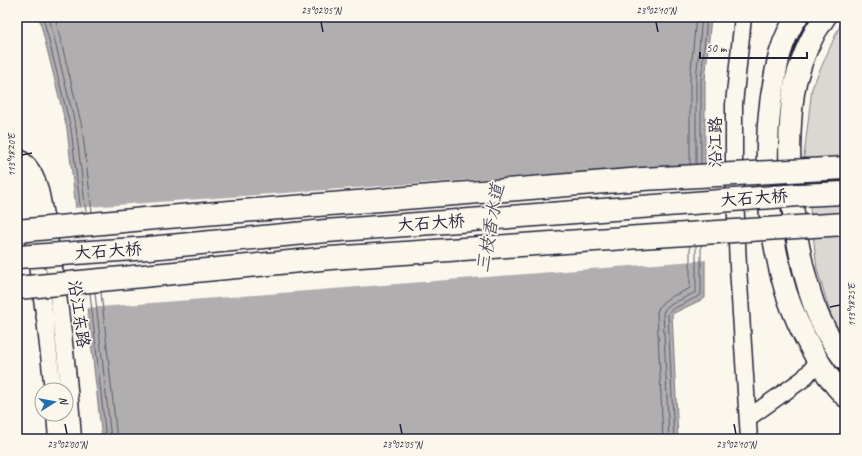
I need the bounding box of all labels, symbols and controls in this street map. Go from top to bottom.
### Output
text: 23°02'05"N [301,4,343,17]
text: 23°02'10"N [636,4,678,17]
scale bar [700,34,807,60]
text: 50 m [706,40,728,56]
street label: 沿江路 [705,117,726,168]
text: 113°18'20"E [5,132,18,177]
water label: 三枝香水道 [471,180,509,274]
street label: 大石大桥 [719,185,789,211]
street label: 大石大桥 [396,210,466,236]
street label: 大石大桥 [73,238,143,264]
street label: 沿江东路 [64,279,94,349]
text: 113°18'25"E [845,282,858,327]
north arrow [34,382,74,422]
text: N [56,395,72,407]
text: 23°02'00"N [47,438,89,451]
text: 23°02'05"N [382,438,424,451]
text: 23°02'10"N [716,438,758,451]

